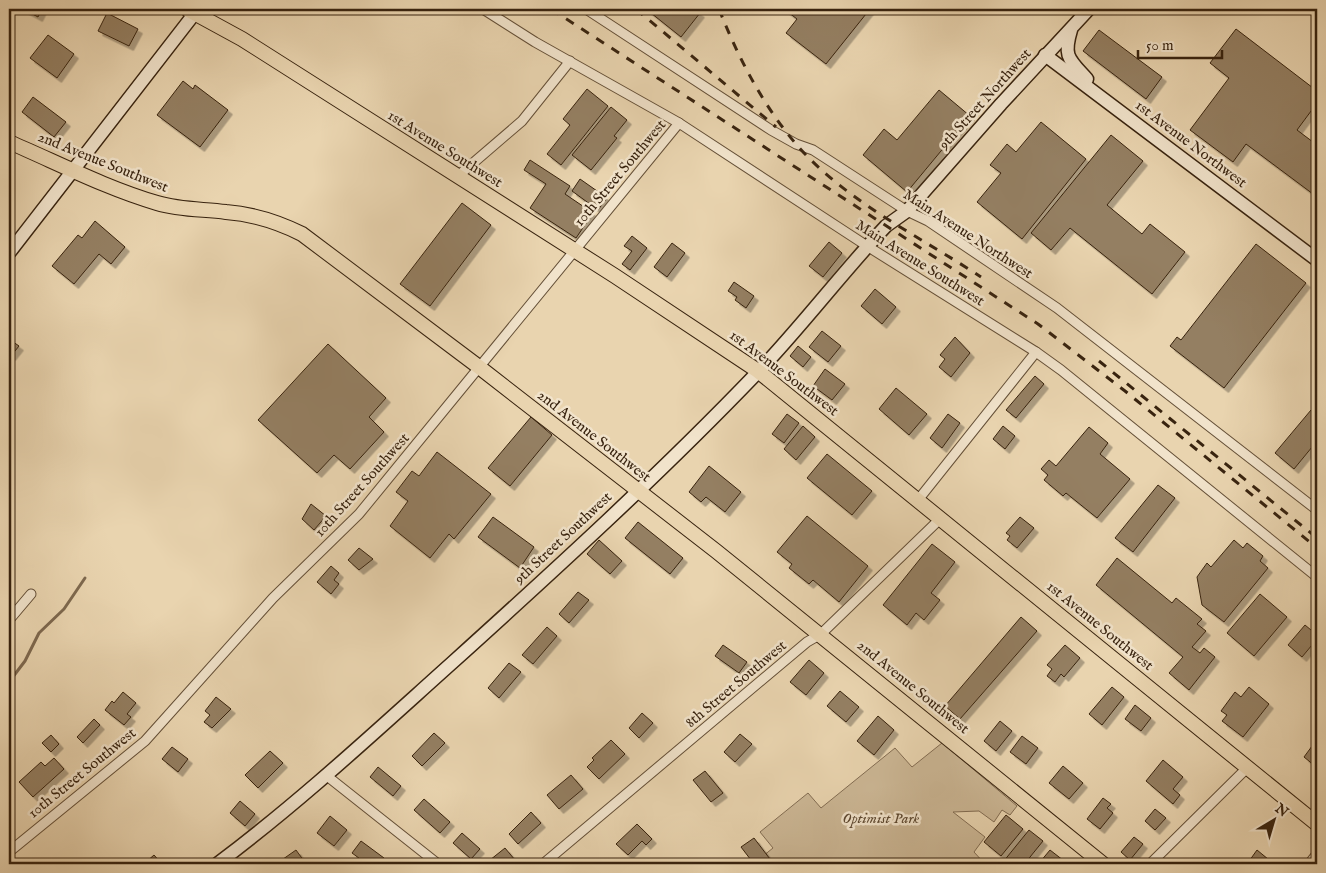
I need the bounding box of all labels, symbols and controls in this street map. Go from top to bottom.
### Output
scale bar [1138,28,1222,60]
text: 50 m [1146,36,1174,55]
street label: 9th Street Northwest [934,44,1035,154]
street label: 1st Avenue Northwest [1132,96,1250,192]
street label: 1st Avenue Southwest [384,106,506,192]
street label: 10th Street Southwest [570,116,670,230]
street label: 2nd Avenue Southwest [35,127,171,197]
street label: Main Avenue Northwest [899,185,1037,283]
street label: Main Avenue Southwest [852,216,988,310]
street label: 1st Avenue Southwest [726,326,842,420]
street label: 2nd Avenue Southwest [533,386,655,486]
street label: 10th Street Southwest [310,429,414,541]
street label: 9th Street Southwest [509,488,616,589]
street label: 1st Avenue Southwest [1043,577,1157,675]
street label: 8th Street Southwest [682,636,790,732]
street label: 2nd Avenue Southwest [853,636,973,738]
street label: 10th Street Southwest [24,724,140,822]
north arrow [1248,796,1298,846]
text: N [1270,799,1292,821]
park label: Optimist Park [843,809,919,828]

